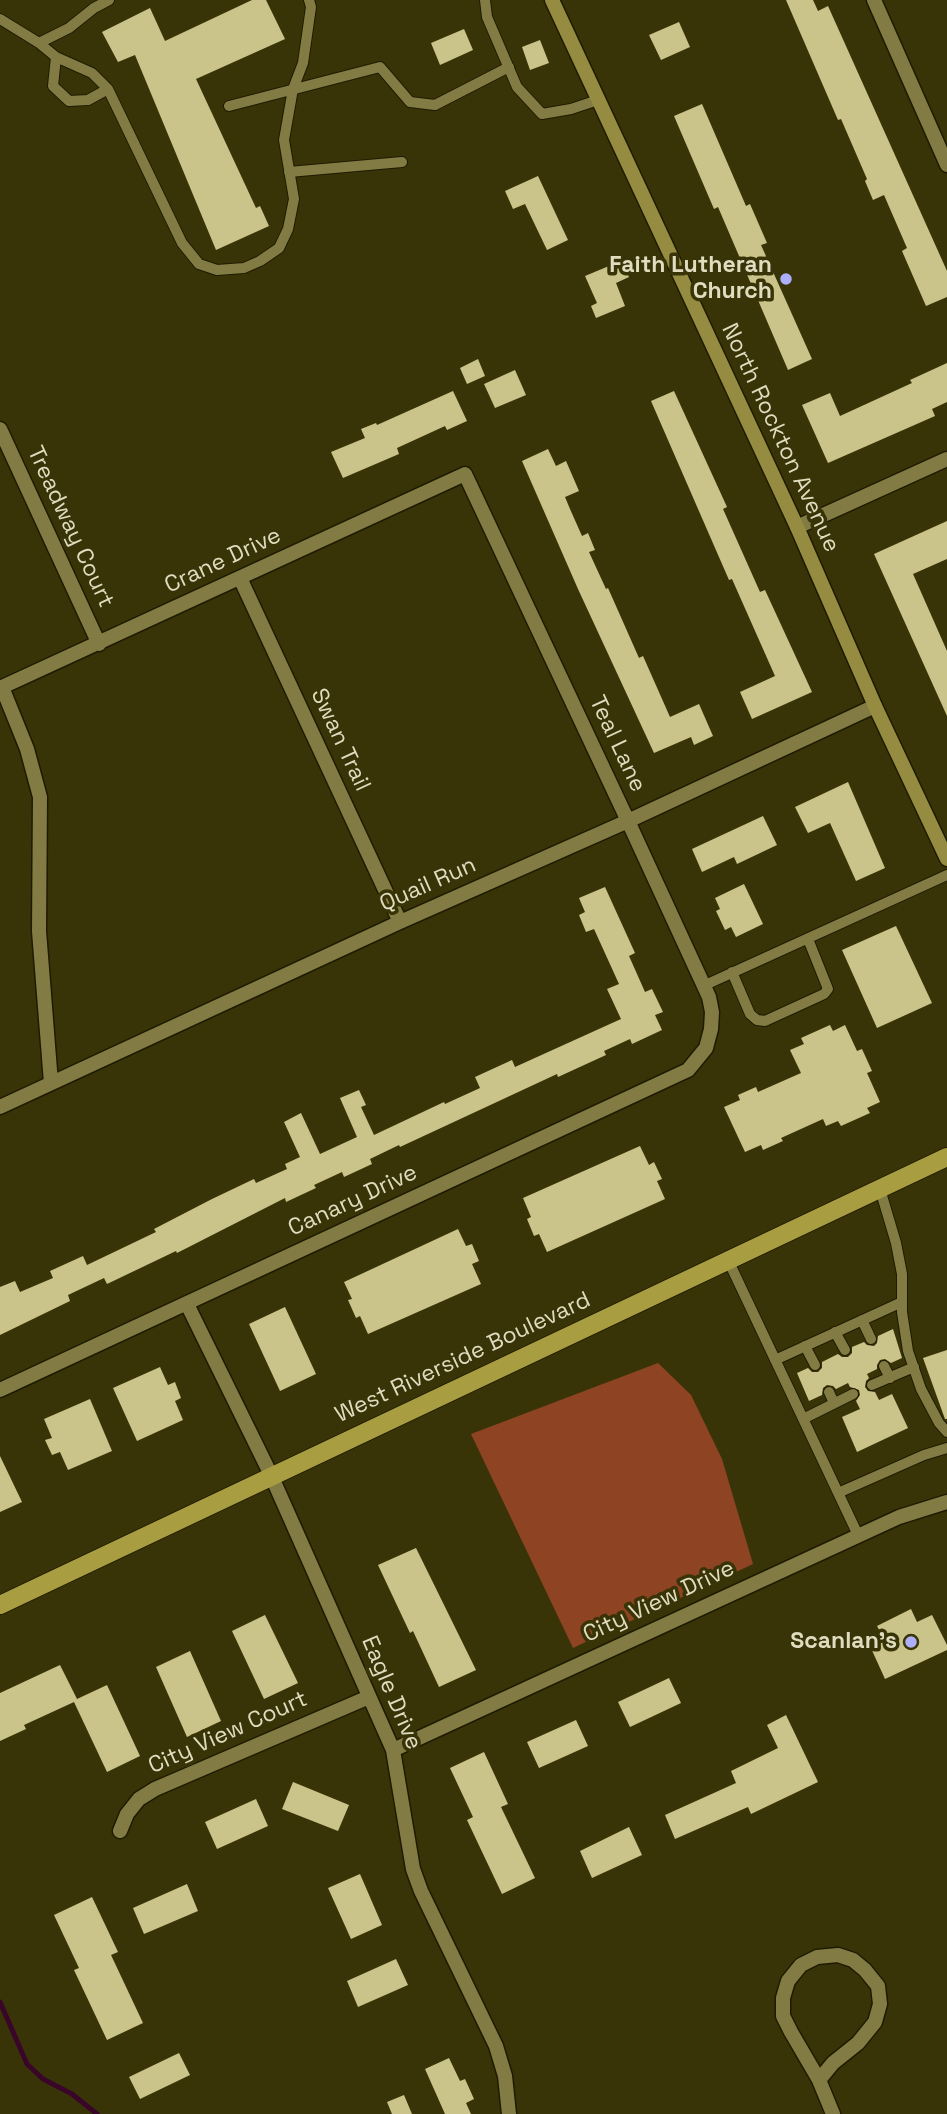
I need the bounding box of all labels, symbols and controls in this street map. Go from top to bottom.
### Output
place label: Faith Lutheran Church [609,252,772,306]
marker: Faith Lutheran Church [778,271,794,287]
street label: North Rockton Avenue [715,319,845,557]
street label: Treadway Court [21,442,119,612]
street label: Crane Drive [161,522,285,600]
street label: Swan Trail [304,684,376,796]
street label: Teal Lane [583,691,651,797]
street label: Quail Run [376,852,480,918]
street label: Canary Drive [284,1159,422,1243]
street label: West Riverside Boulevard [331,1287,595,1429]
street label: City View Drive [579,1555,739,1649]
place label: Scanlan's [790,1628,897,1656]
street label: Eagle Drive [355,1632,427,1754]
marker: Scanlan's [903,1634,919,1650]
street label: City View Court [144,1686,312,1780]

